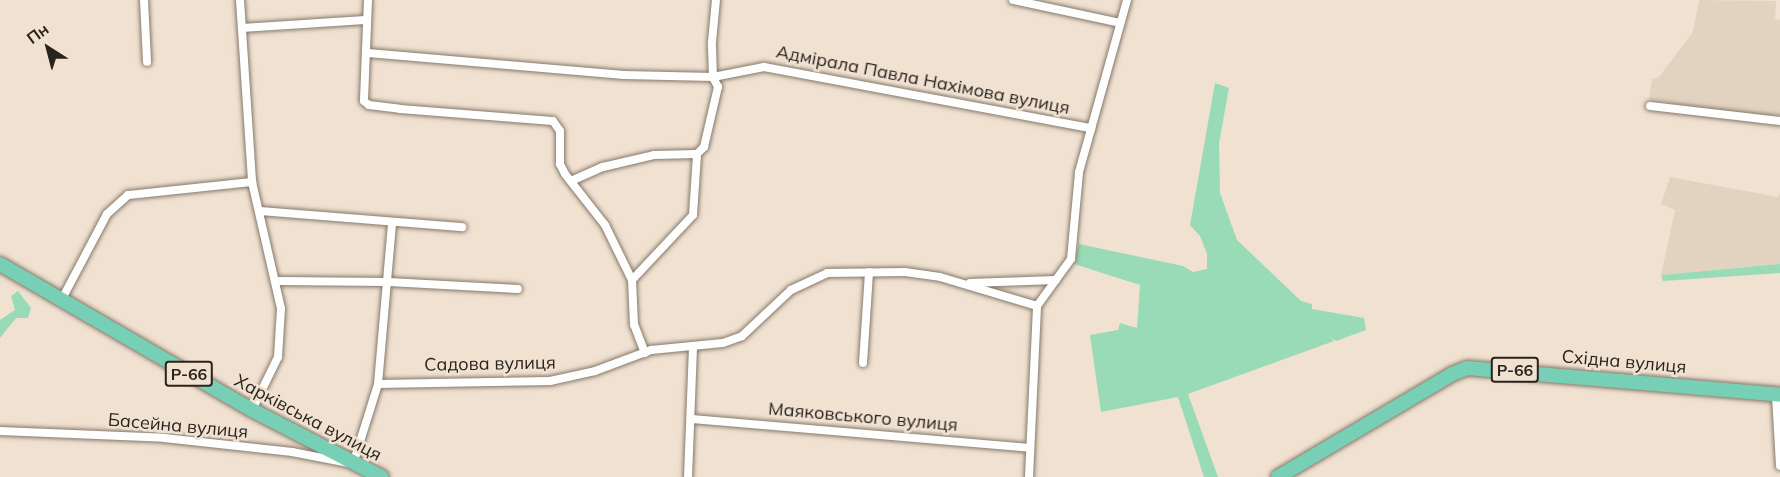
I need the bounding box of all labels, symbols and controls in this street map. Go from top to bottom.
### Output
north arrow [18,18,78,78]
text: Пн [23,19,52,48]
street label: Адмірала Павла Нахімова вулиця [774,41,1072,119]
street label: Східна вулиця [1561,346,1687,378]
street label: Садова вулиця [424,352,556,376]
road number: Р-66 [1490,357,1540,383]
road number: Р-66 [164,361,214,387]
street label: Харківська вулиця [231,370,385,466]
street label: Маяковського вулиця [767,398,959,436]
street label: Басейна вулиця [107,409,249,443]

